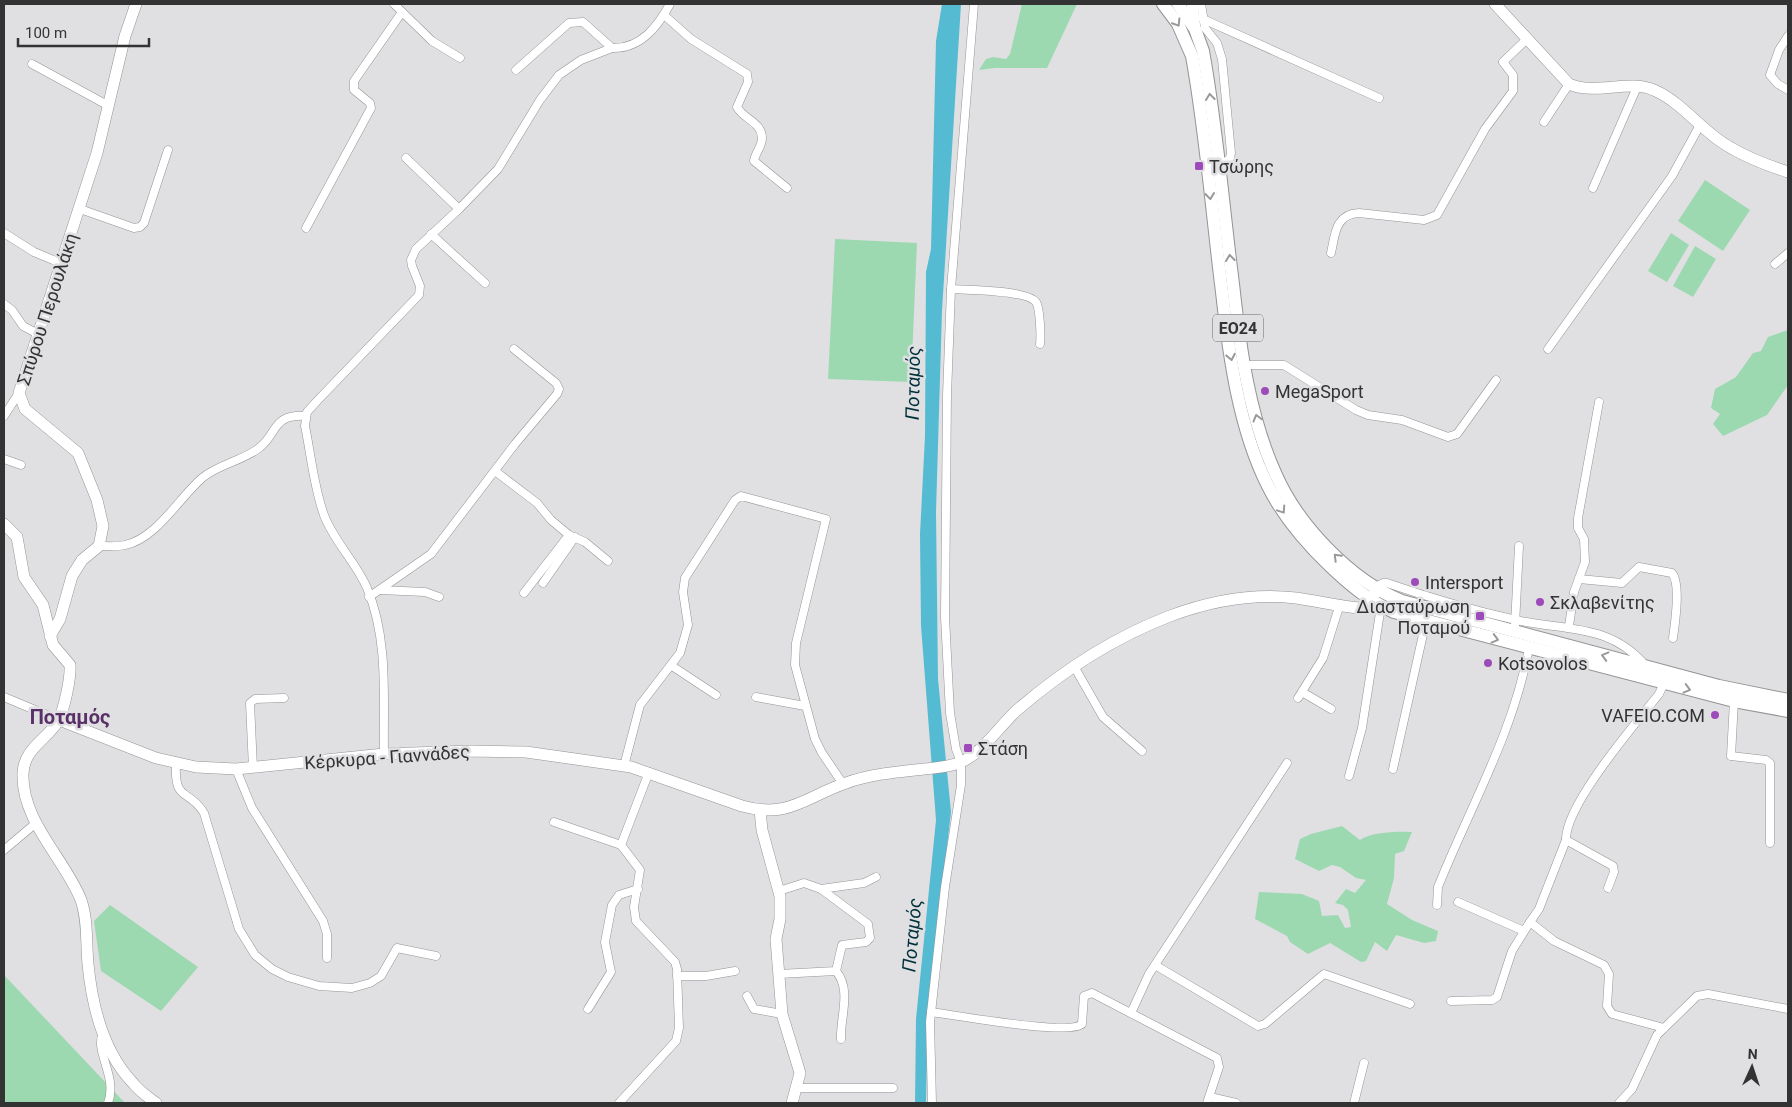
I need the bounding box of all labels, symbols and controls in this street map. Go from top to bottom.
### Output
scale bar [18,15,149,47]
one-way arrow [1171,17,1180,26]
text: 100 m [25,24,67,42]
one-way arrow [1205,93,1216,101]
place label: Τσώρης [1209,156,1274,177]
marker: Τσώρης [1193,160,1205,172]
one-way arrow [1204,192,1215,200]
street label: Σπύρου Περουλάκη [12,230,82,388]
one-way arrow [1225,254,1235,263]
road number: ΕΟ24 [1213,314,1263,342]
water label: Ποταμός [901,346,925,420]
one-way arrow [1225,353,1235,362]
place label: MegaSport [1275,381,1364,402]
marker: MegaSport [1259,385,1271,397]
one-way arrow [1252,415,1262,423]
one-way arrow [1276,504,1285,514]
one-way arrow [1334,553,1343,562]
place label: Intersport [1425,572,1504,593]
marker: Intersport [1409,576,1421,588]
place label: Σκλαβενίτης [1550,592,1655,613]
place label: Διασταύρωση Ποταμού [1357,596,1470,638]
marker: Σκλαβενίτης [1534,596,1546,608]
marker: Διασταύρωση Ποταμού [1474,610,1486,622]
one-way arrow [1491,633,1500,644]
one-way arrow [1600,651,1609,662]
place label: Kotsovolos [1498,653,1587,674]
marker: Kotsovolos [1482,657,1494,669]
one-way arrow [1682,683,1690,693]
district label: Ποταμός [30,705,110,729]
place label: VAFEIO.COM [1601,705,1705,726]
marker: VAFEIO.COM [1709,709,1721,721]
place label: Στάση [978,738,1028,759]
street label: Κέρκυρα - Γιαννάδες [304,741,470,773]
marker: Στάση [962,742,974,754]
water label: Ποταμός [897,897,927,973]
north arrow [1727,1042,1777,1092]
text: N [1747,1046,1758,1062]

